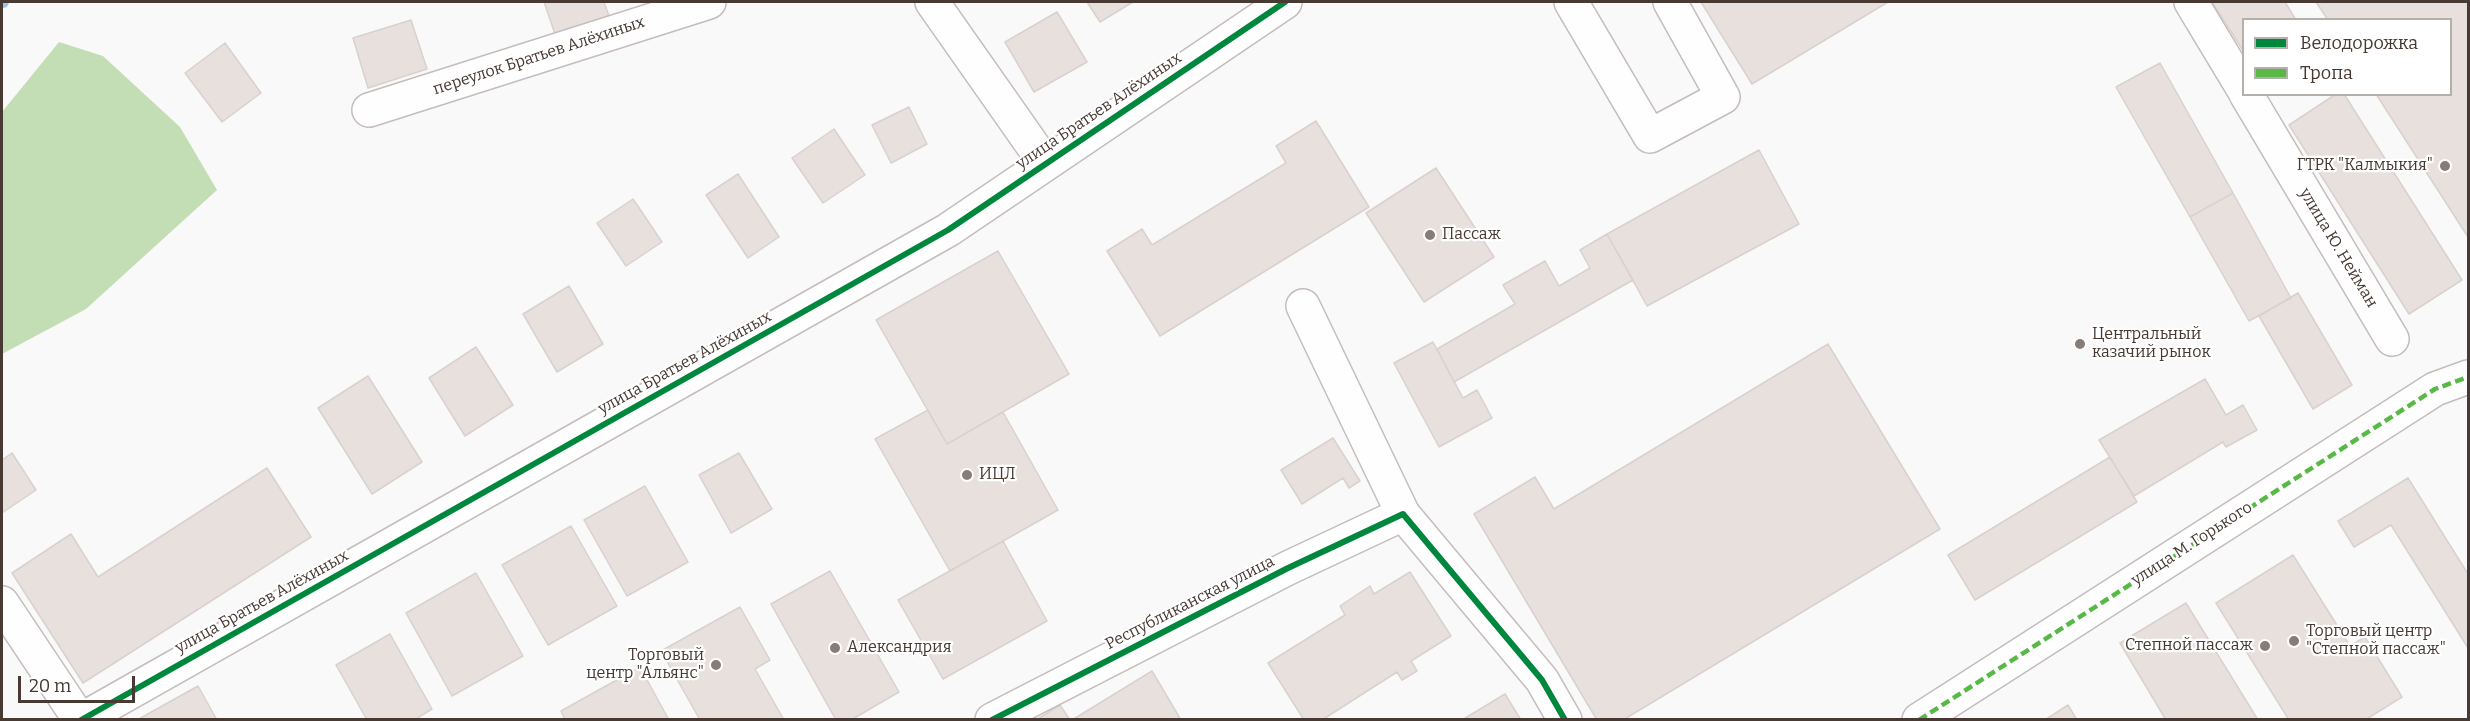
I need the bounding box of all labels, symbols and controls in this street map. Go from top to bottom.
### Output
street label: переулок Братьев Алёхиных [431,13,647,99]
legend [2242,18,2452,96]
text: Велодорожка [2300,32,2418,54]
street label: улица Братьев Алёхиных [1013,48,1185,174]
text: Тропа [2300,62,2353,84]
place label: ГТРК "Калмыкия" [2297,156,2433,176]
marker: ГТРК "Калмыкия" [2438,159,2452,173]
street label: улица Ю. Нейман [2295,185,2381,311]
place label: Пассаж [1442,225,1501,245]
marker: Пассаж [1423,228,1437,242]
street label: улица Братьев Алёхиных [595,307,775,419]
place label: Центральный казачий рынок [2092,325,2211,363]
marker: Центральный казачий рынок [2073,337,2087,351]
place label: ИЦЛ [979,465,1016,485]
marker: ИЦЛ [960,468,974,482]
street label: улица М. Горького [2128,498,2256,590]
street label: улица Братьев Алёхиных [172,546,352,658]
street label: Республиканская улица [1102,552,1278,654]
place label: Торговый центр "Степной пассаж" [2306,622,2446,660]
marker: Торговый центр "Степной пассаж" [2287,634,2301,648]
place label: Степной пассаж [2125,636,2253,656]
place label: Александрия [847,638,952,658]
marker: Степной пассаж [2258,639,2272,653]
marker: Александрия [828,641,842,655]
place label: Торговый центр "Альянс" [586,646,704,684]
marker: Торговый центр "Альянс" [709,658,723,672]
scale bar [21,664,138,702]
text: 20 m [29,675,71,697]

